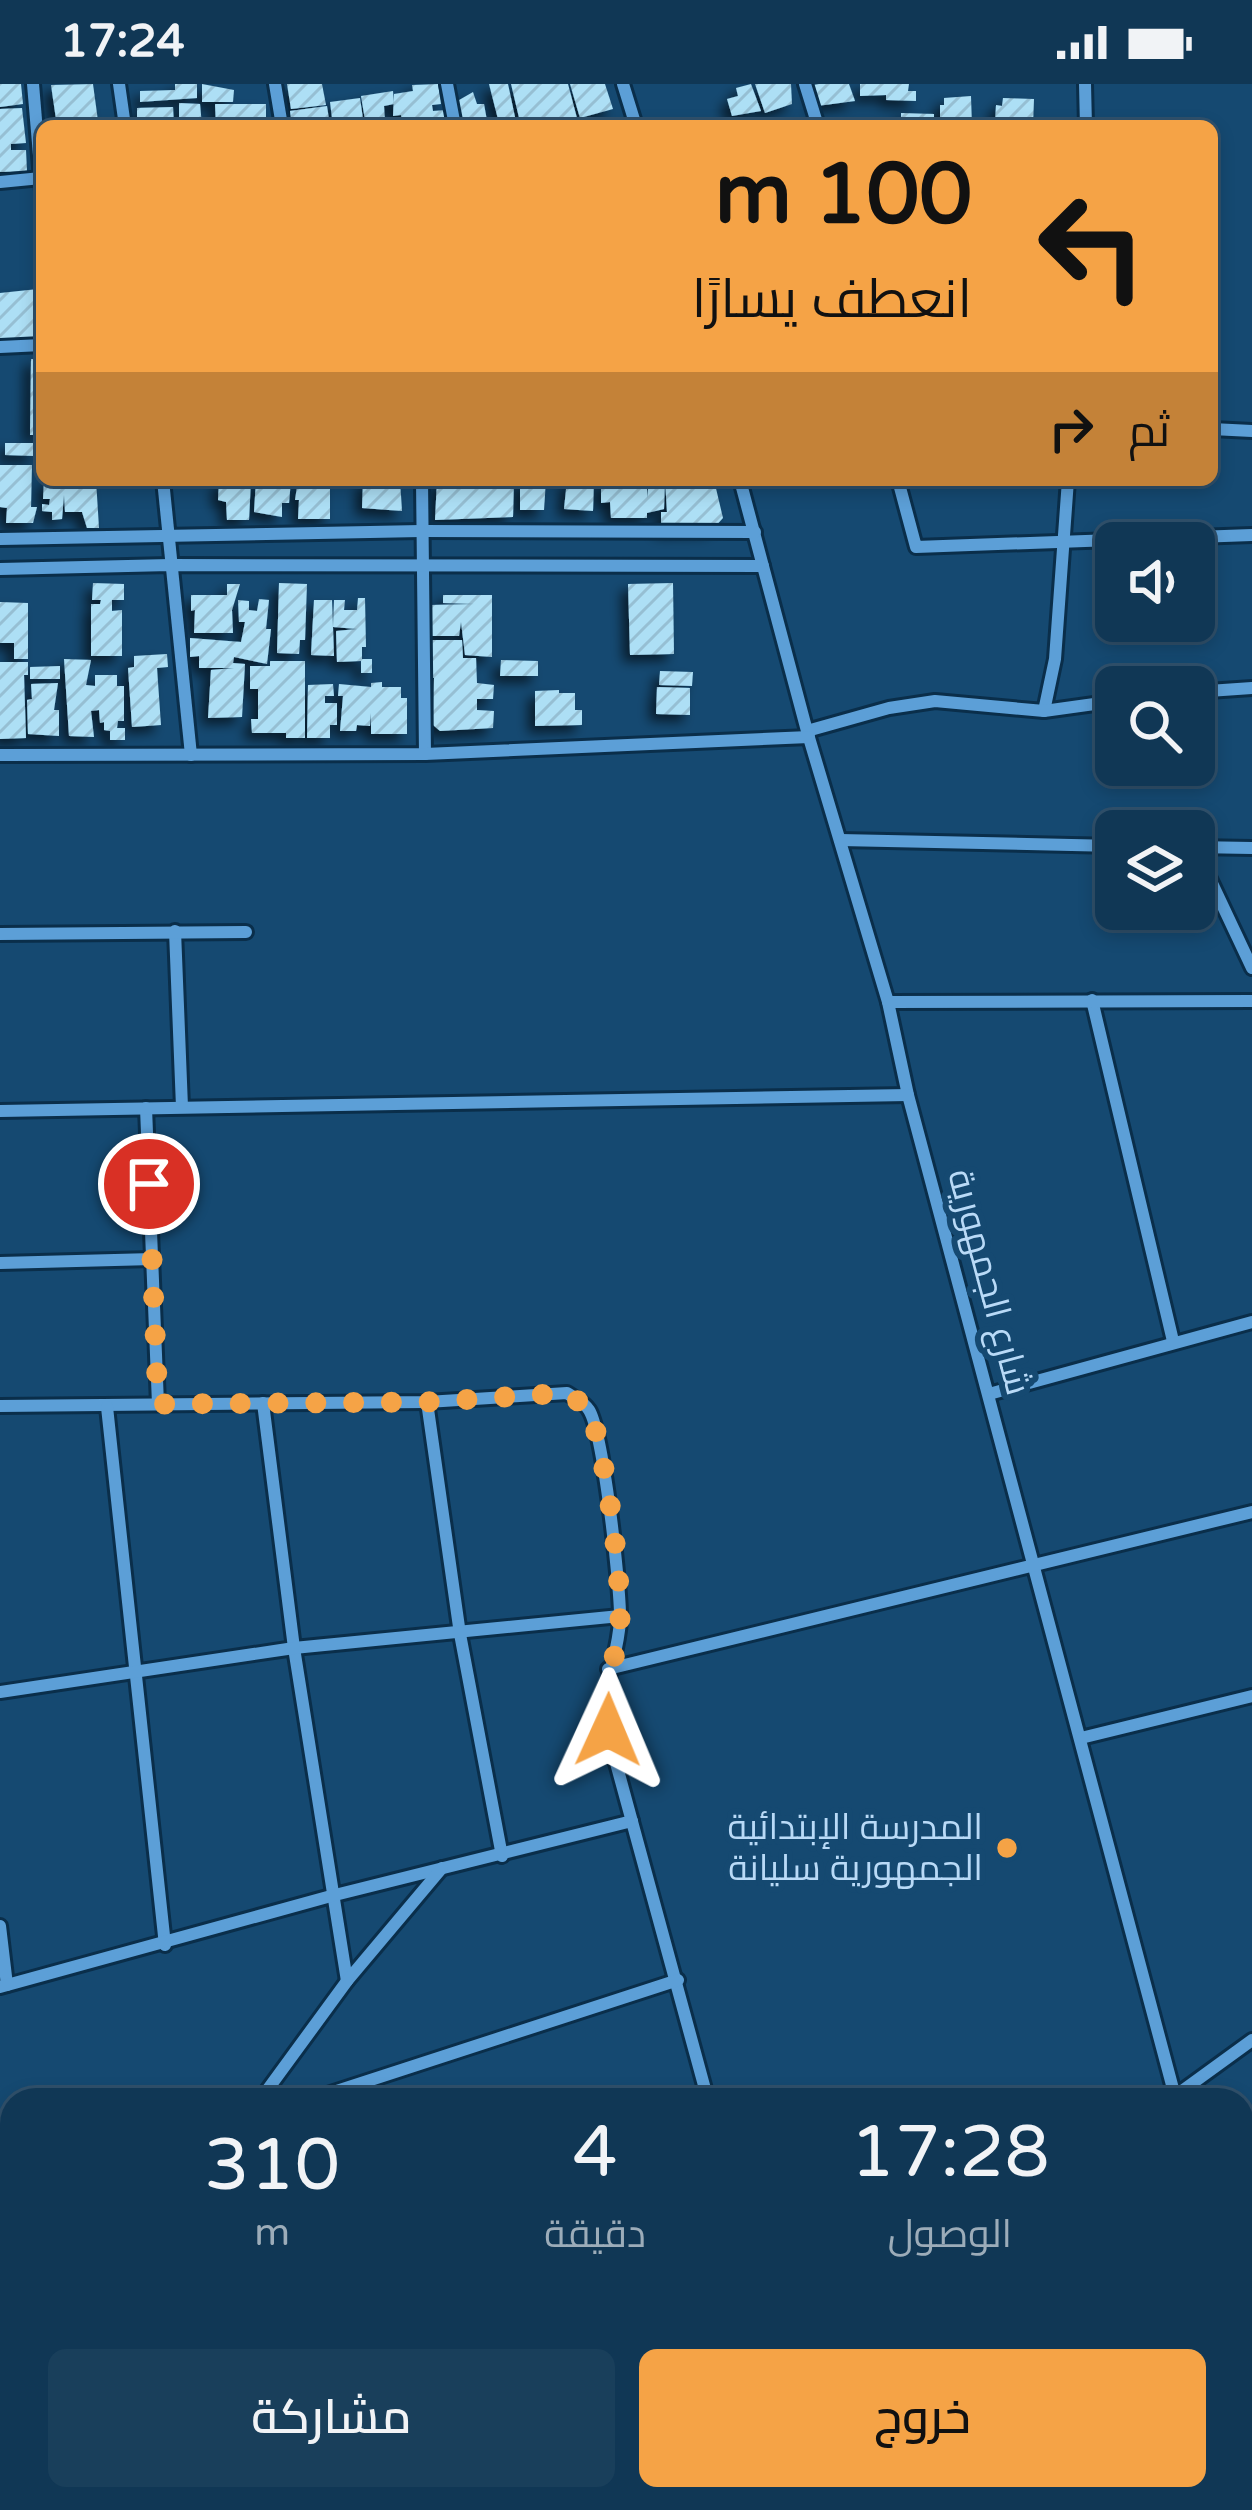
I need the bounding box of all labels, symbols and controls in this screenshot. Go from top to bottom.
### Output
text: 17:24 [60,15,185,69]
text: 100 m [715,145,972,246]
icon: left [1014,168,1170,324]
text: انعطف يسارًا [692,267,972,332]
icon: right [1038,396,1104,462]
text: ثم [1128,405,1170,459]
map controls [1095,522,1215,930]
button: sound [1095,522,1215,642]
button: search [1095,666,1215,786]
button: layers [1095,810,1215,930]
pin [98,1133,200,1235]
icon: arrive [116,1151,182,1217]
street label: شارع الجمهورية [936,1164,1040,1400]
position arrow [545,1667,671,1793]
place label: المدرسة الإبتدائية الجمهورية سليانة [727,1806,983,1890]
marker: المدرسة الإبتدائية الجمهورية سليانة [994,1835,1020,1861]
text: 4 [572,2110,618,2197]
text: 17:28 [850,2110,1050,2197]
text: 310 [204,2123,340,2210]
text: m [254,2209,290,2256]
text: دقيقة [544,2211,646,2258]
text: الوصول [888,2211,1012,2258]
button: مشاركة [48,2349,615,2487]
button: خروج [639,2349,1206,2487]

